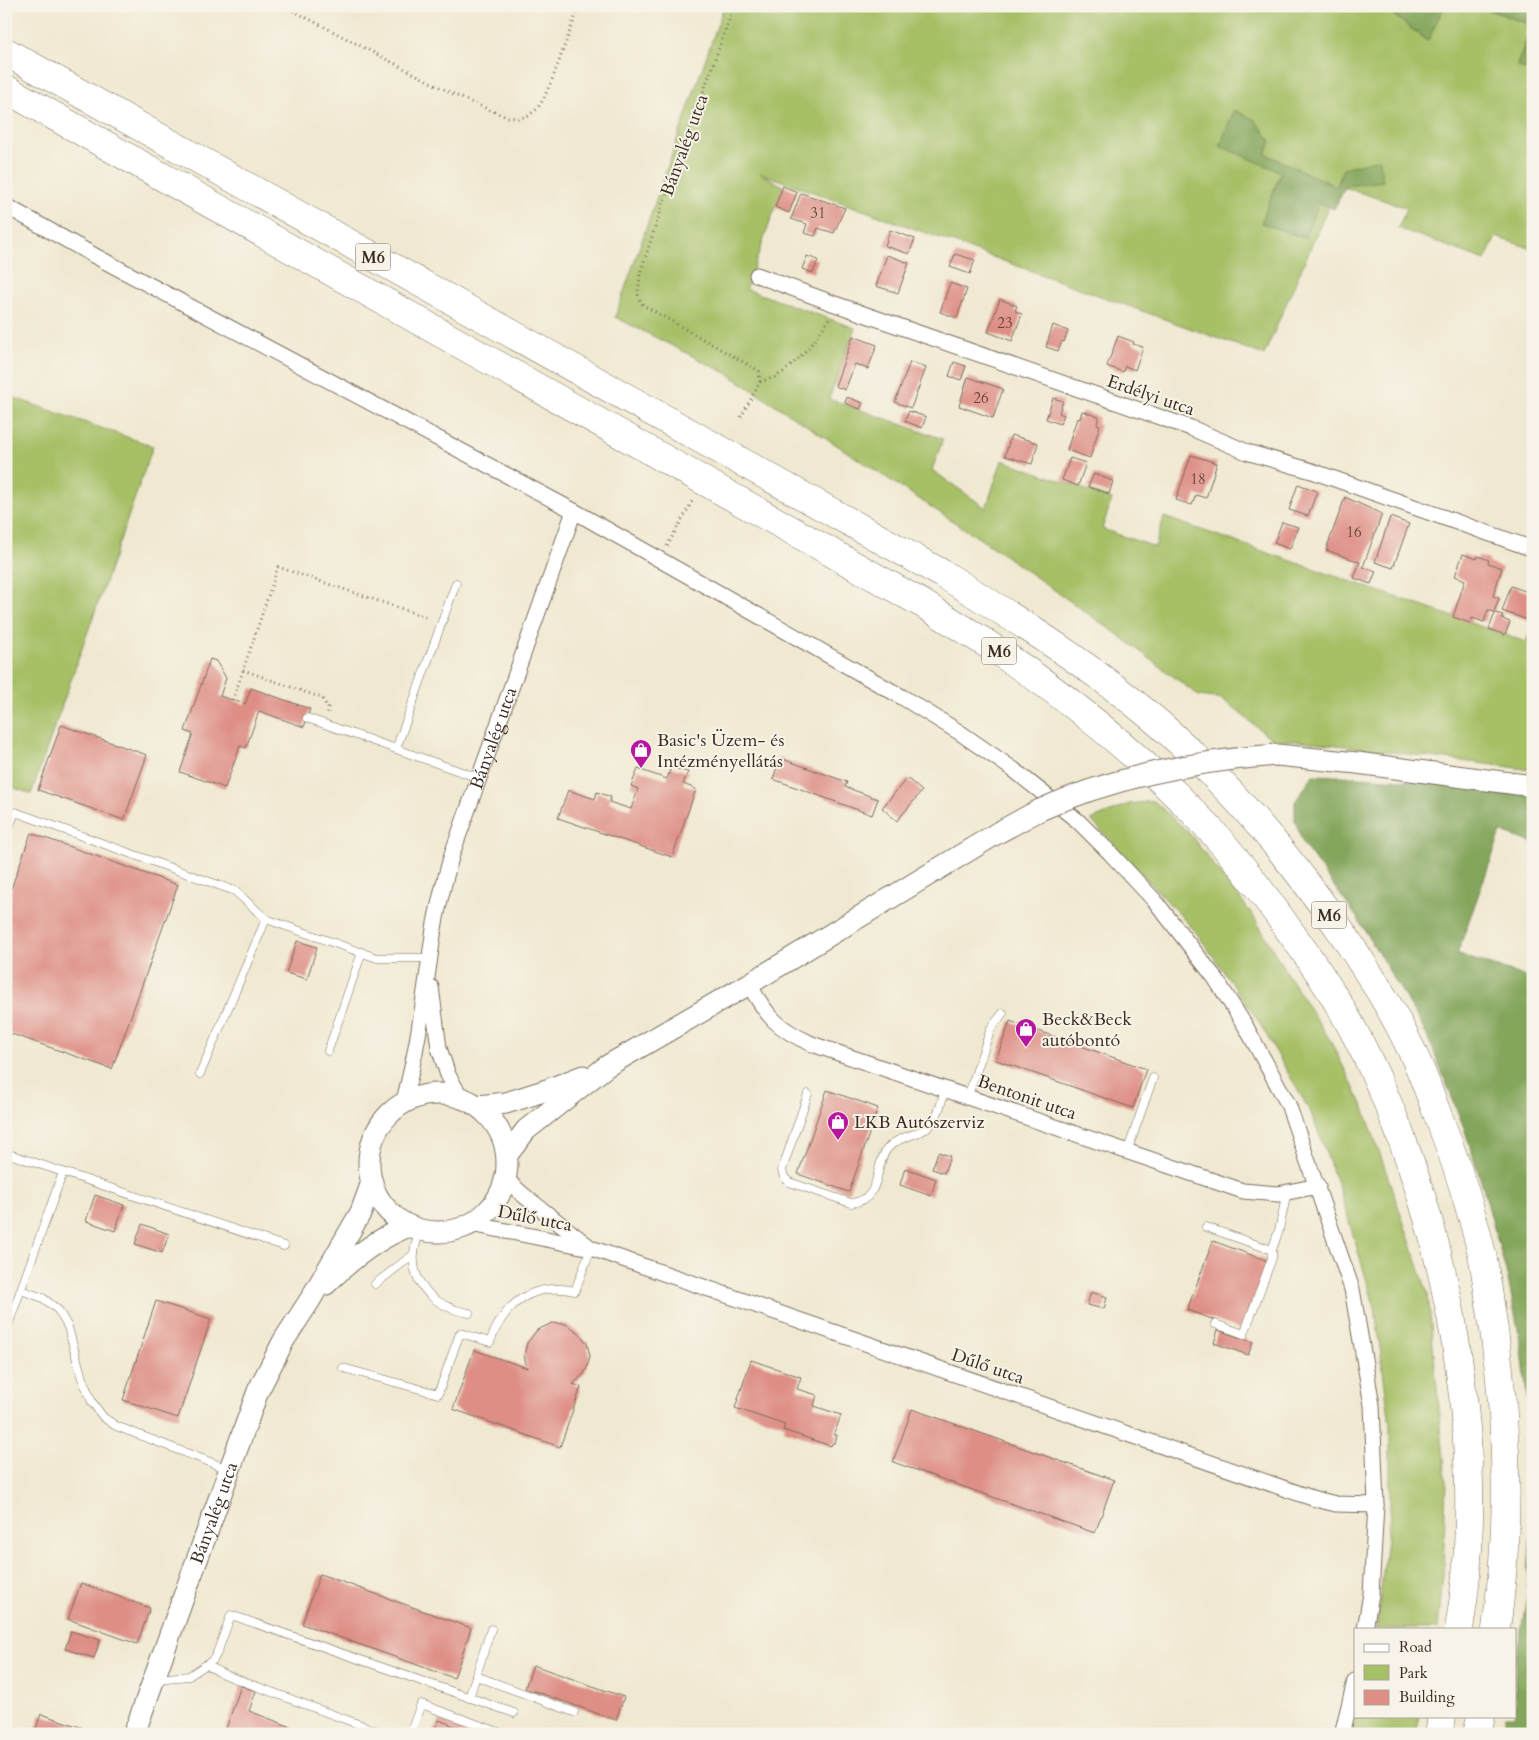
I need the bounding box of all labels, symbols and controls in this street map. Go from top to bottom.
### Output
street label: Bányalég utca [654,91,715,200]
house number: 31 [810,203,826,223]
road number: M6 [356,243,390,270]
house number: 23 [997,313,1013,333]
street label: Erdélyi utca [1104,369,1198,422]
house number: 26 [973,388,989,408]
house number: 18 [1190,469,1206,489]
house number: 16 [1346,522,1362,542]
road number: M6 [982,637,1016,664]
street label: Bányalég utca [464,684,523,793]
place label: Basic's Üzem- és Intézményellátás [657,728,784,774]
shop icon: Basic's Üzem- és Intézményellátás [629,738,653,769]
road number: M6 [1312,902,1346,928]
place label: Beck&Beck autóbontó [1042,1007,1132,1053]
shop icon: Beck&Beck autóbontó [1014,1017,1038,1048]
street label: Bentonit utca [974,1069,1080,1126]
shop icon: LKB Autószerviz [826,1110,850,1141]
place label: LKB Autószerviz [854,1110,984,1135]
street label: Dűlő utca [496,1199,574,1238]
street label: Dűlő utca [948,1342,1028,1391]
street label: Bányalég utca [184,1458,244,1568]
legend [1354,1628,1516,1718]
text: Road [1399,1637,1432,1657]
text: Park [1399,1663,1428,1683]
text: Building [1399,1687,1455,1707]

